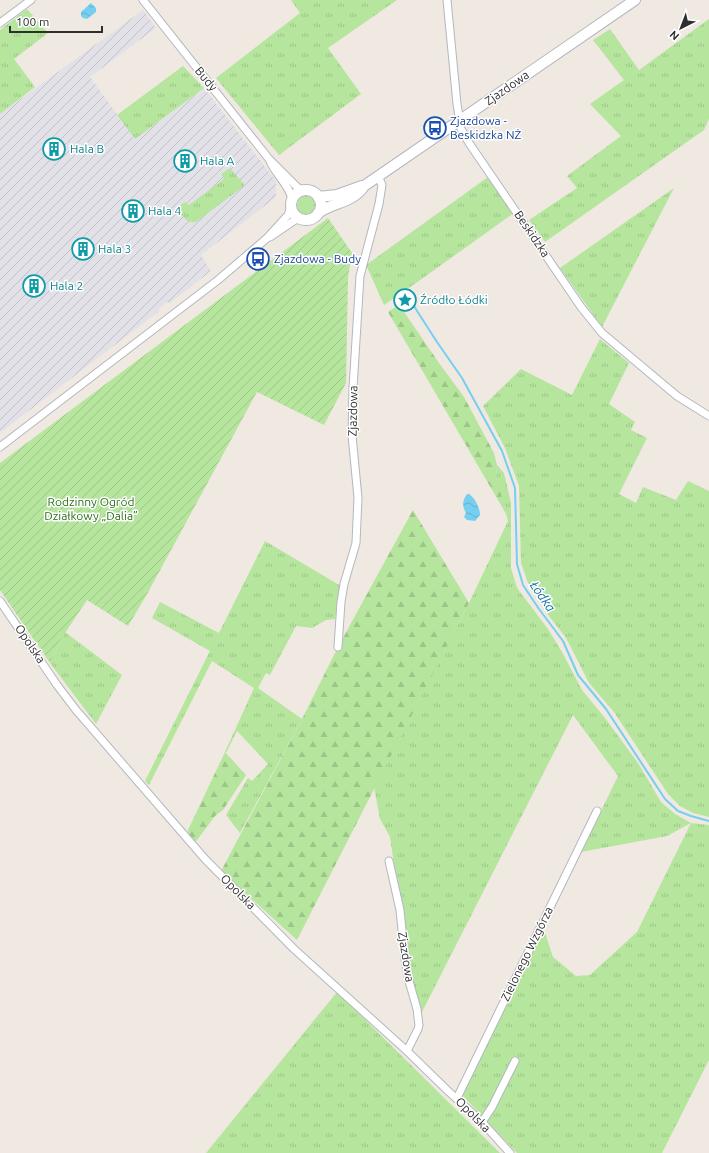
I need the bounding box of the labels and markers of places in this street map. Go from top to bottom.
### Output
place label: Zjazdowa - Beskidzka NŻ [450,114,522,141]
bus stop icon: Zjazdowa - Beskidzka NŻ [422,115,448,141]
building icon: Hala B [41,136,67,162]
place label: Hala B [70,142,104,155]
building icon: Hala A [172,148,198,174]
place label: Hala A [200,154,235,167]
building icon: Hala 4 [120,198,146,224]
place label: Hala 4 [148,204,182,217]
building icon: Hala 3 [70,236,96,262]
place label: Hala 3 [98,242,131,255]
bus stop icon: Zjazdowa - Budy [245,246,271,272]
place label: Zjazdowa - Budy [274,252,361,265]
building icon: Hala 2 [21,273,47,299]
place label: Hala 2 [50,279,83,292]
place icon: Źródło Łódki [392,287,418,313]
place label: Źródło Łódki [420,293,488,306]

